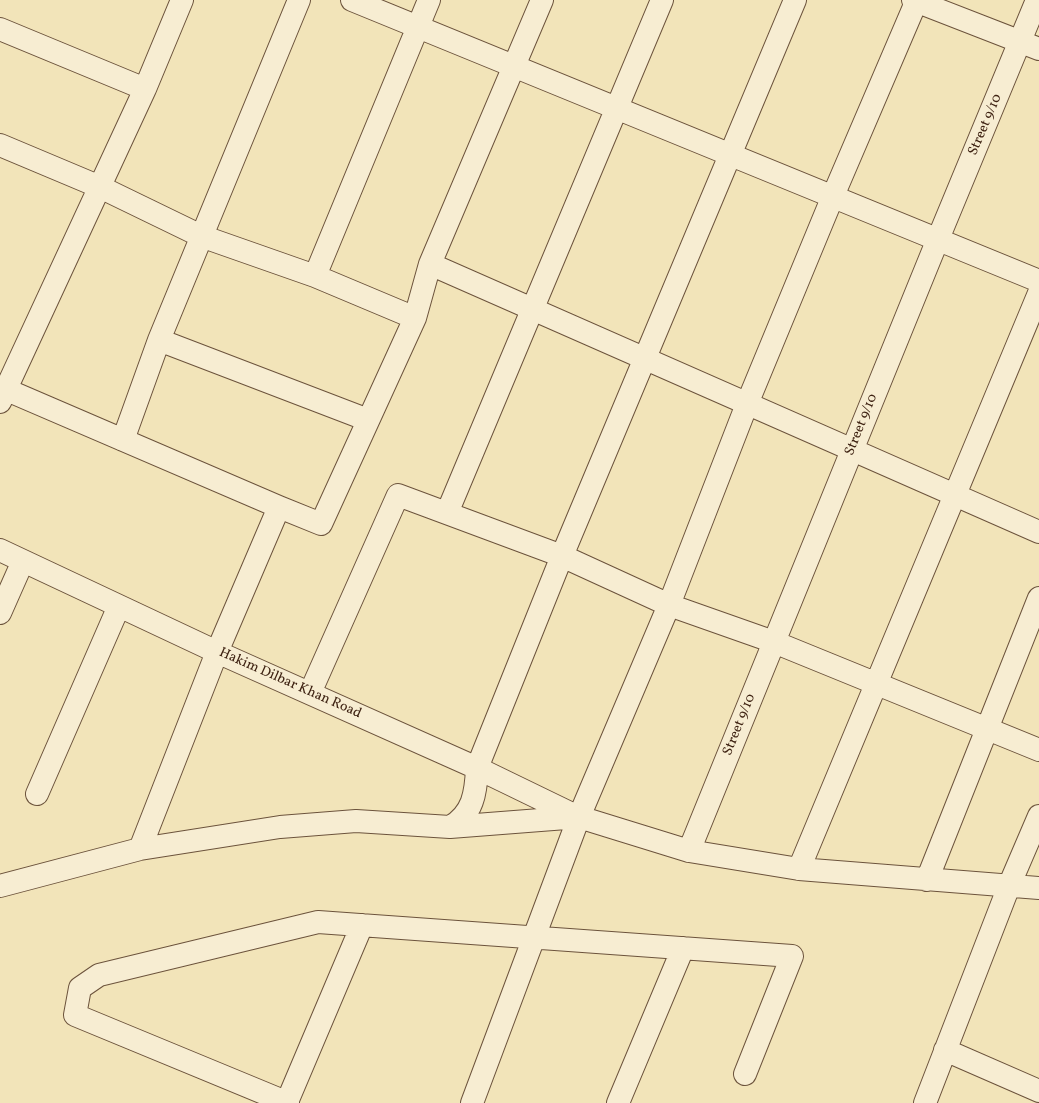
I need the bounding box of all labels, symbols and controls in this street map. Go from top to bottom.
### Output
street label: Street 9/10 [966,92,1006,158]
street label: Street 9/10 [842,392,882,458]
street label: Hakim Dilbar Khan Road [216,645,364,723]
street label: Street 9/10 [720,692,760,758]

